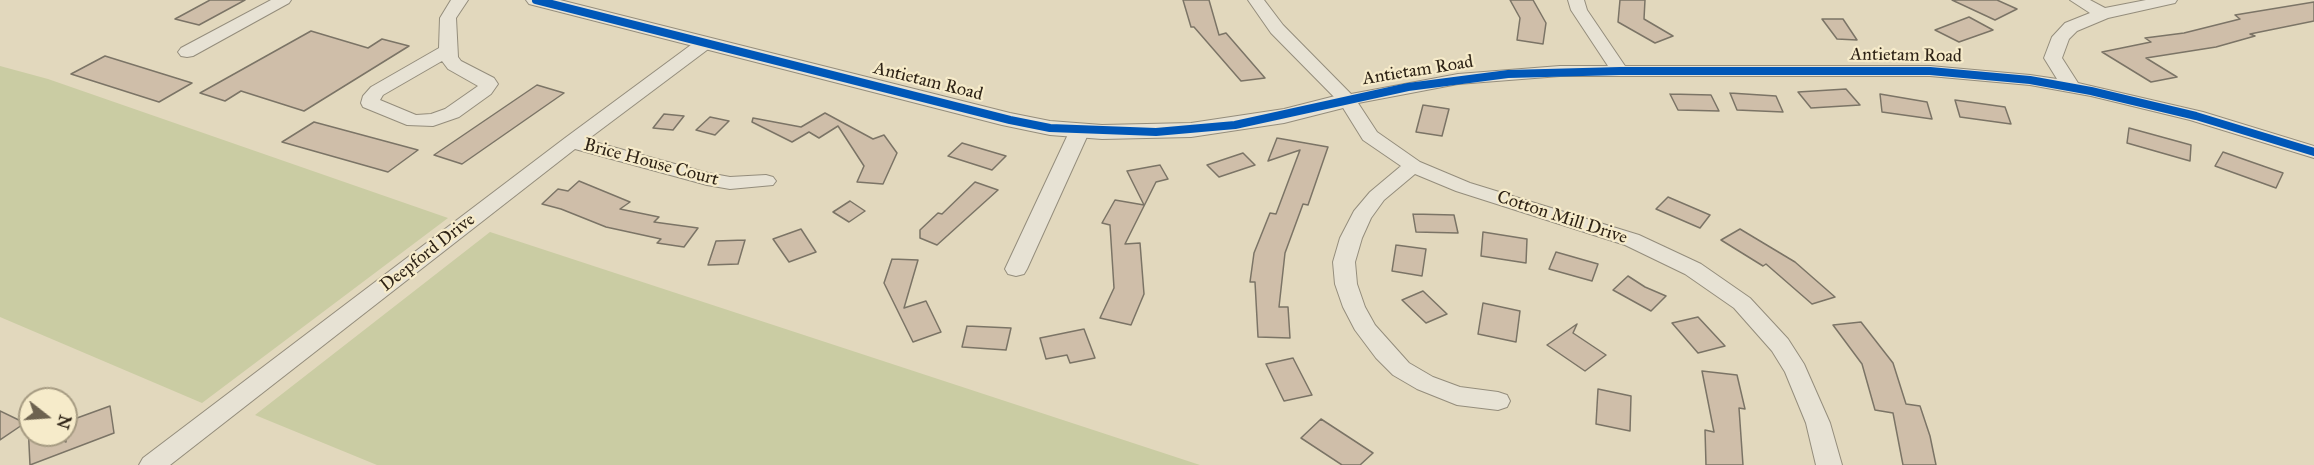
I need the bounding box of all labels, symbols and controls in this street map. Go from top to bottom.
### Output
street label: Antietam Road [1850,44,1962,68]
street label: Antietam Road [1361,52,1475,90]
street label: Antietam Road [871,58,985,106]
street label: Brice House Court [581,135,721,191]
street label: Cotton Mill Drive [1494,187,1630,249]
street label: Deepford Drive [376,209,480,297]
north arrow [18,387,78,447]
text: N [53,413,75,431]

